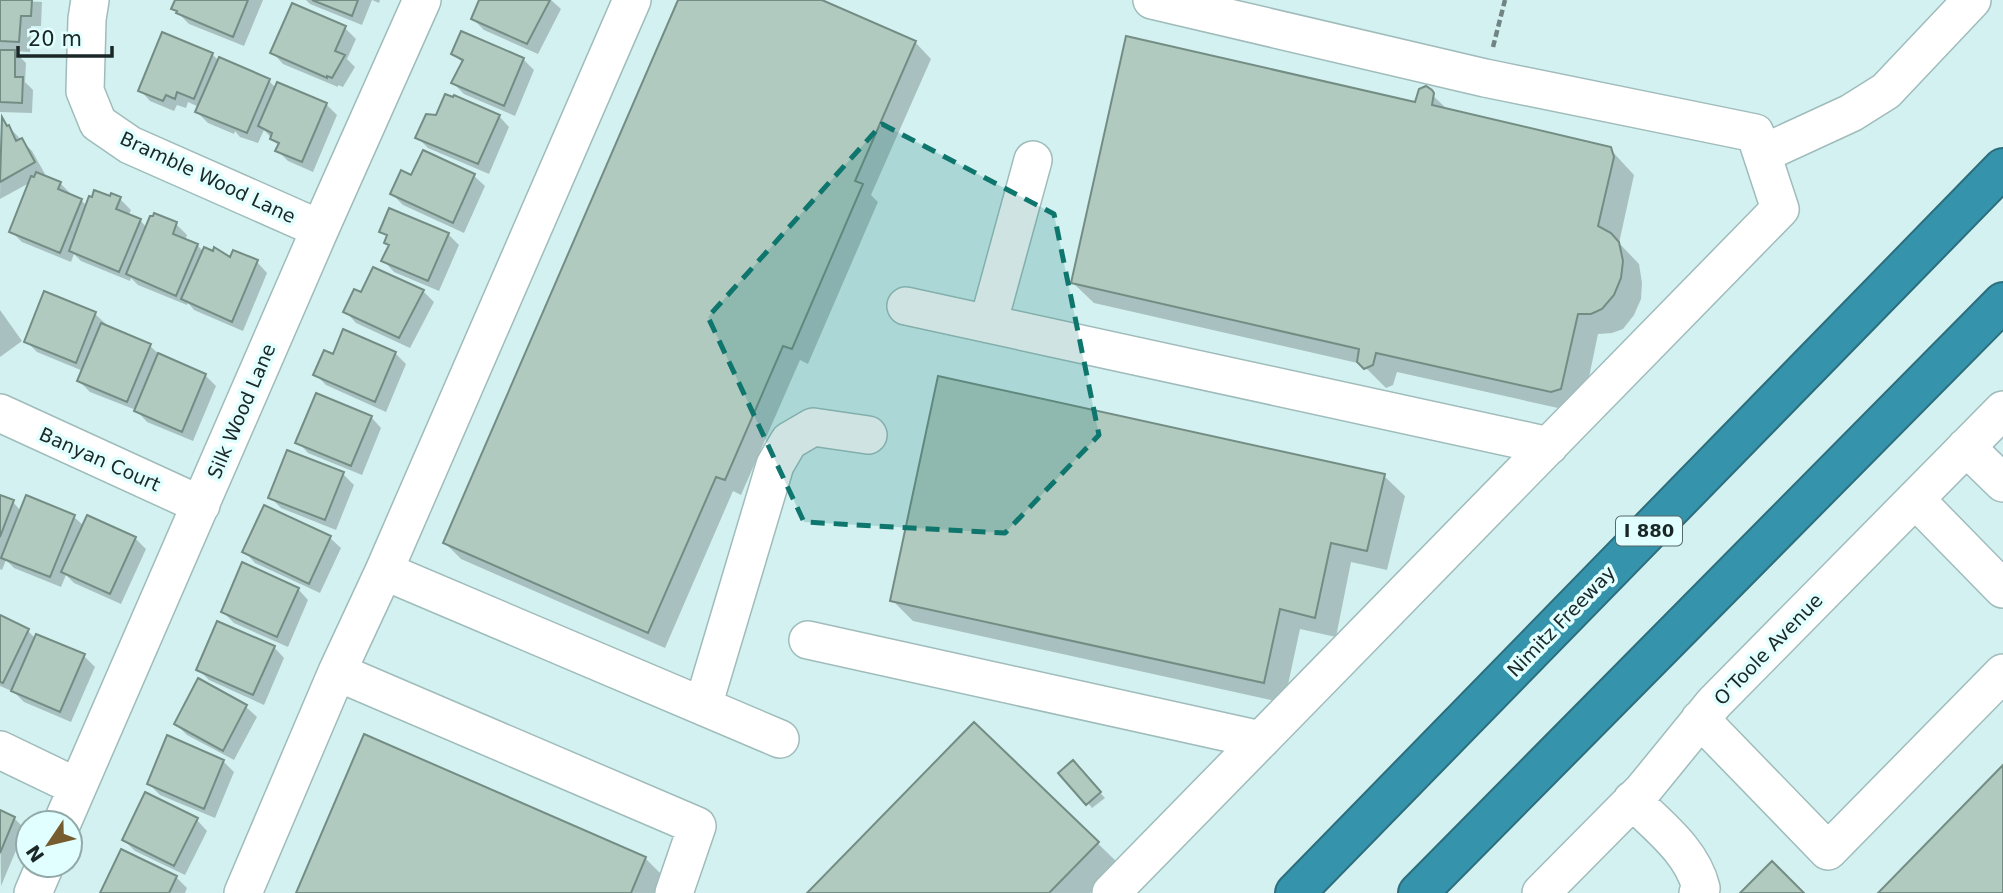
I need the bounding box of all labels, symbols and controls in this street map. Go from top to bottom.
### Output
scale bar [18,14,112,58]
text: 20 m [28,27,82,51]
street label: Bramble Wood Lane [117,127,299,227]
street label: Silk Wood Lane [203,340,279,482]
street label: Banyan Court [36,423,164,495]
road number: I 880 [1616,516,1682,546]
street label: Nimitz Freeway [1503,561,1619,681]
street label: O’Toole Avenue [1709,589,1827,709]
north arrow [14,809,84,879]
text: N [22,841,49,867]

